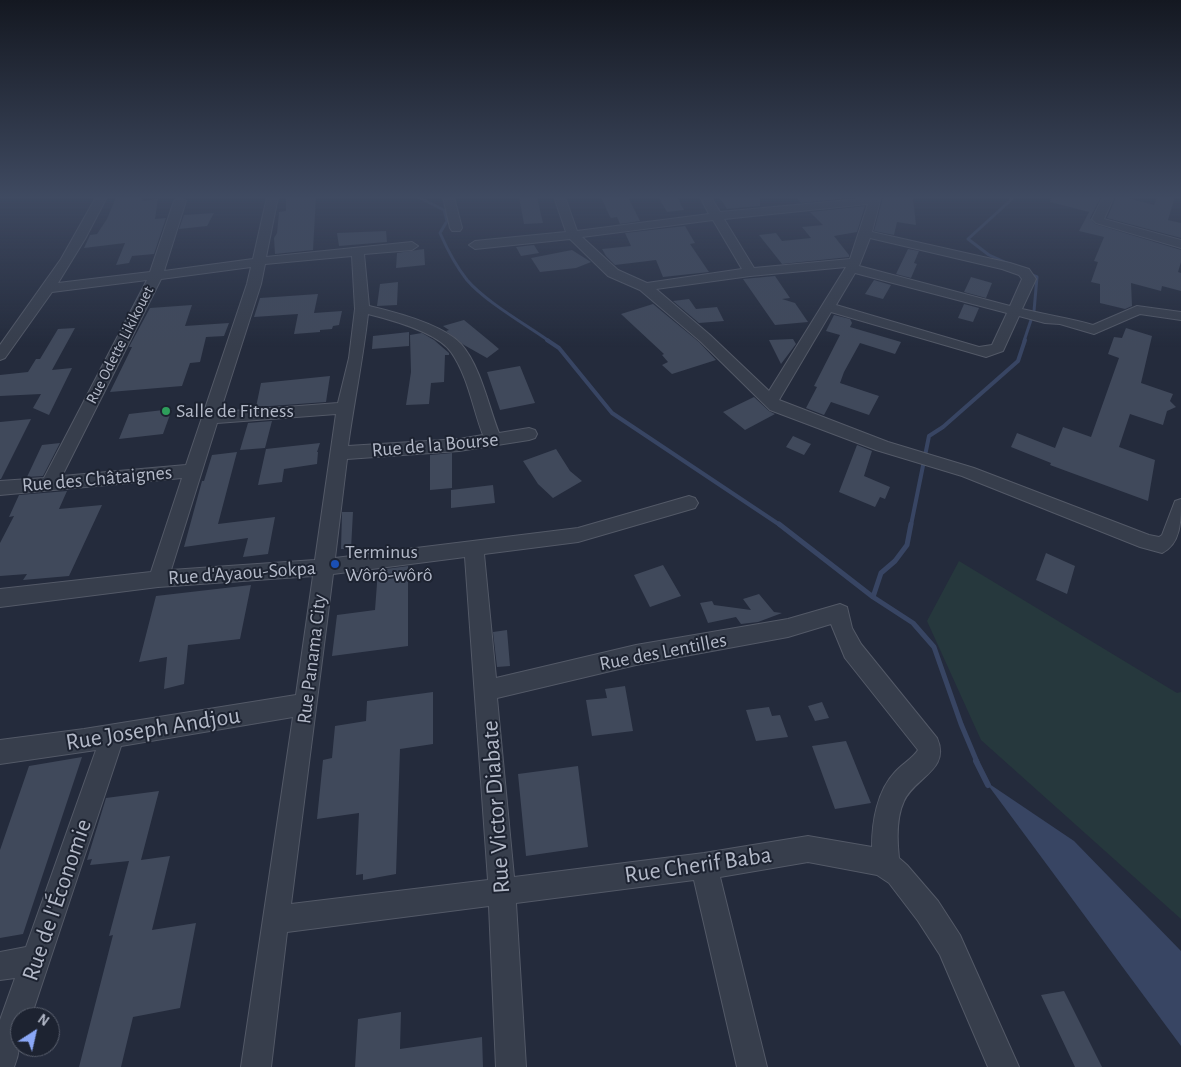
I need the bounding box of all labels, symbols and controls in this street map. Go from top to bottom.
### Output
street label: Rue Odette Likikouet [82,283,158,407]
place label: Salle de Fitness [176,399,294,423]
marker: Salle de Fitness [160,405,172,417]
street label: Rue de la Bourse [371,428,499,462]
street label: Rue des Châtaignes [21,460,173,498]
place label: Terminus Wôrô-wôrô [345,540,432,587]
street label: Rue d'Ayaou-Sokpa [167,556,317,590]
marker: Terminus Wôrô-wôrô [329,558,341,570]
street label: Rue Panama City [292,593,332,725]
street label: Rue des Lentilles [597,628,729,676]
street label: Rue Joseph Andjou [64,701,242,757]
street label: Rue Victor Diabate [476,719,516,895]
street label: Rue de l'Économie [16,815,98,985]
street label: Rue Cherif Baba [623,840,773,890]
north arrow [10,1007,60,1057]
text: N [35,1012,51,1029]

